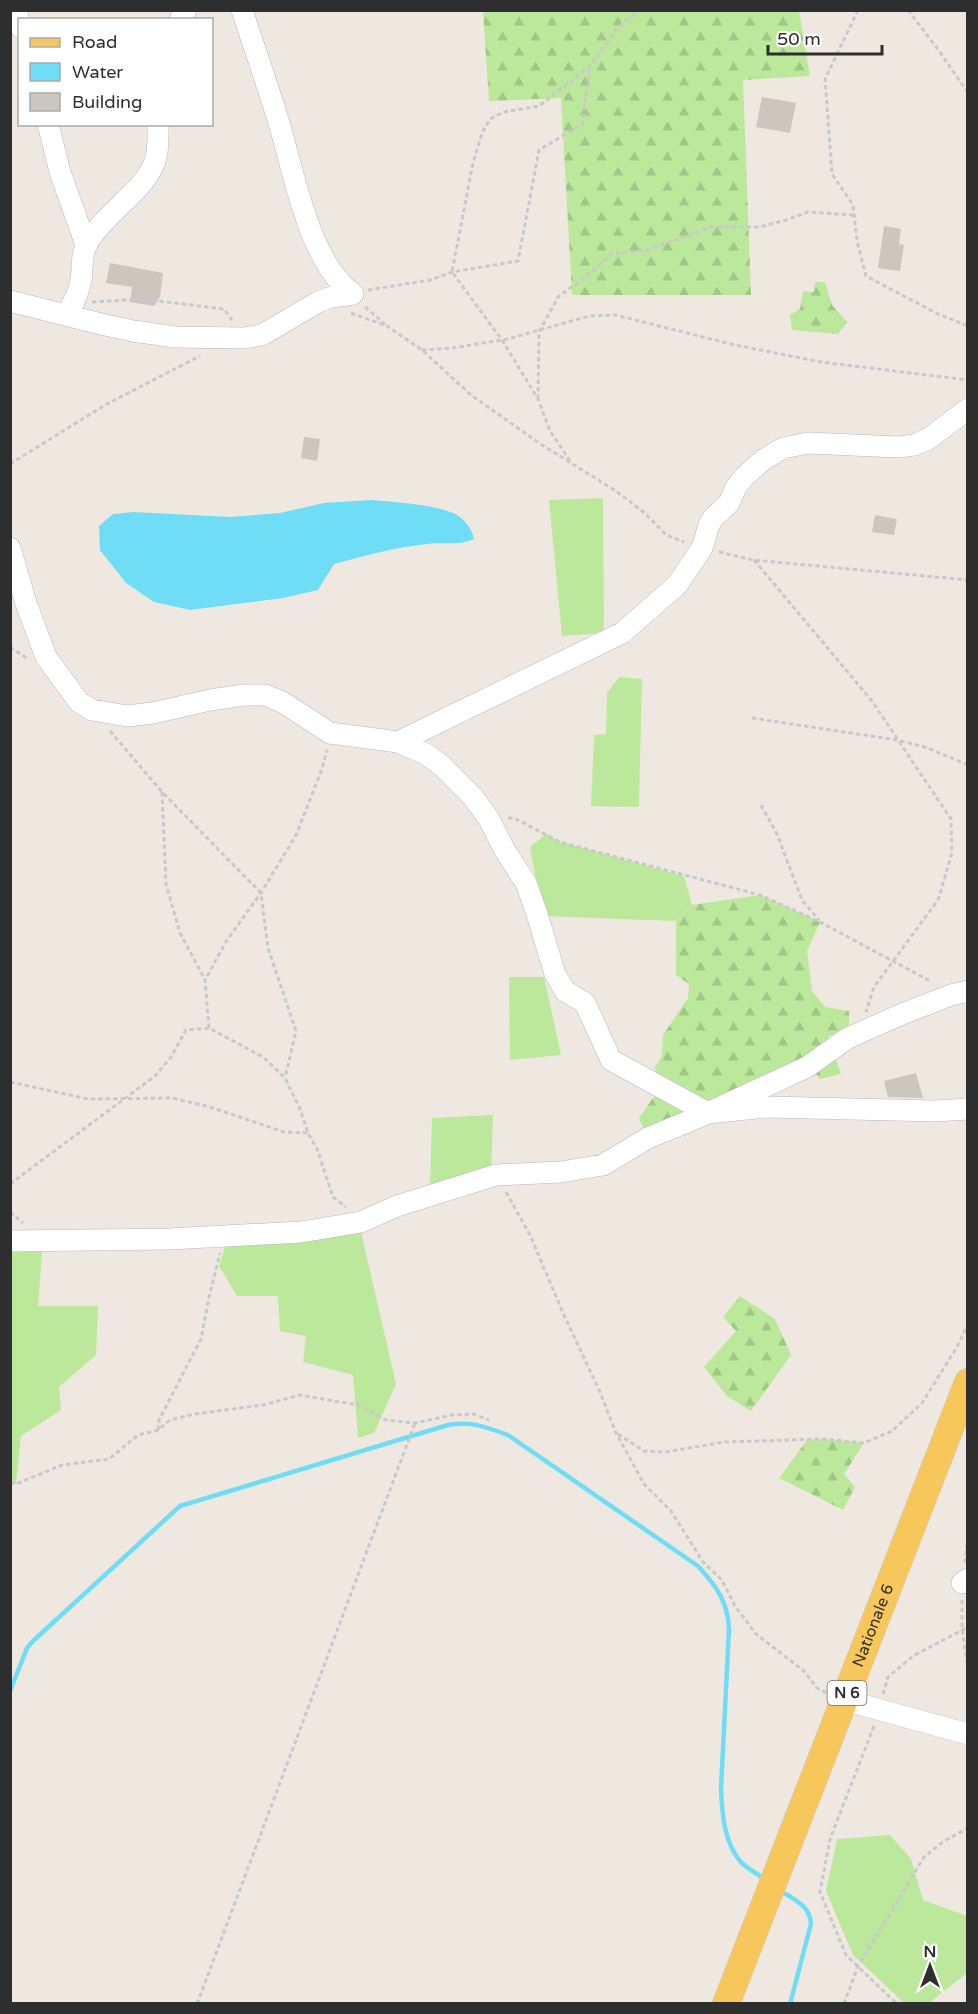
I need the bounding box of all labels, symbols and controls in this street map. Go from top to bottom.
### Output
legend [18,18,213,126]
scale bar [768,18,882,56]
text: 50 m [777,28,821,50]
text: Road [72,31,117,53]
text: Water [72,61,123,83]
text: Building [72,91,142,113]
street label: Nationale 6 [848,1581,898,1670]
road number: N 6 [828,1681,866,1705]
north arrow [900,1936,960,1996]
text: N [924,1942,936,1962]

